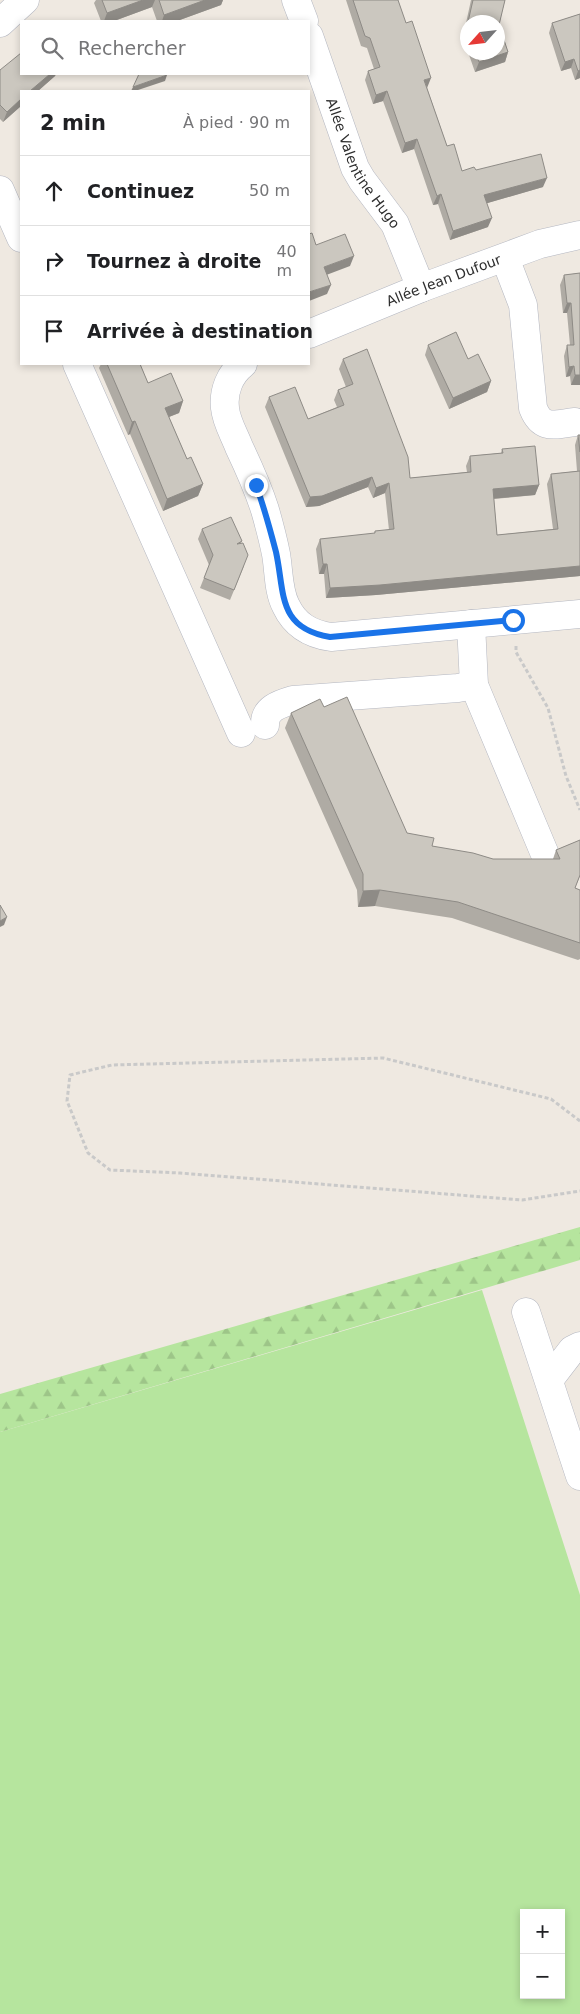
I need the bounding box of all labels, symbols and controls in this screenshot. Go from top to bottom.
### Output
north arrow [460,15,505,60]
search box [20,20,310,75]
icon: search [38,34,66,62]
text: Rechercher [78,37,186,59]
street label: Allée Valentine Hugo [323,96,403,231]
text: 2 min [40,111,106,135]
text: À pied · 90 m [183,113,290,132]
icon: ahead [40,177,68,205]
text: Continuez [87,180,194,202]
text: 50 m [249,181,290,200]
text: 40 m [276,242,297,280]
icon: right [40,247,68,275]
text: Tournez à droite [87,250,261,272]
street label: Allée Jean Dufour [384,251,503,309]
icon: arrive [40,317,68,345]
text: Arrivée à destination [87,320,313,342]
route end [245,474,268,497]
route start [502,609,525,632]
map controls [520,1909,565,1999]
button: + [520,1909,565,1954]
button: − [520,1954,565,1999]

